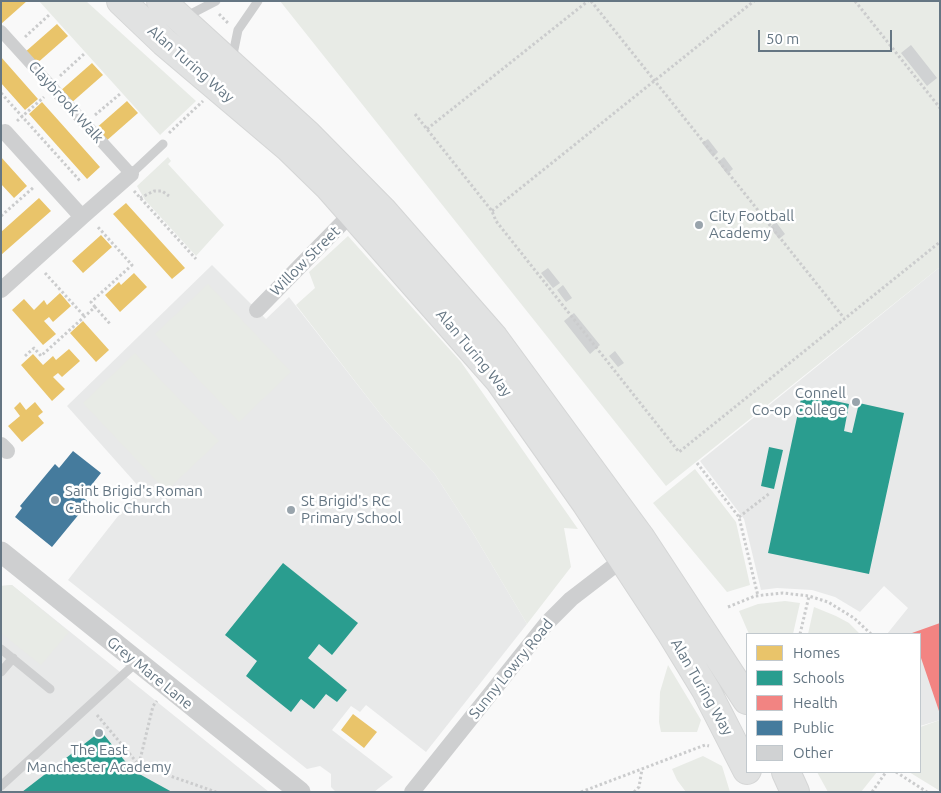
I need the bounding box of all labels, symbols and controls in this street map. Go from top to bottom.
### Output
scale bar [761,20,895,52]
street label: Alan Turing Way [144,22,238,106]
text: 50 m [766,30,799,47]
street label: Claybrook Walk [25,57,107,147]
place label: City Football Academy [709,207,794,242]
marker: City Football Academy [693,219,705,231]
street label: Willow Street [266,222,344,300]
street label: Alan Turing Way [432,306,516,400]
place label: Connell Co-op College [752,384,846,419]
marker: Connell Co-op College [850,396,862,408]
place label: Saint Brigid's Roman Catholic Church [65,482,203,517]
place label: St Brigid's RC Primary School [301,492,402,527]
marker: Saint Brigid's Roman Catholic Church [49,494,61,506]
marker: St Brigid's RC Primary School [285,504,297,516]
street label: Sunny Lowry Road [465,615,557,723]
street label: Grey Mare Lane [104,633,196,713]
legend [746,633,921,773]
street label: Alan Turing Way [667,636,737,738]
text: Homes [793,644,840,661]
text: Schools [793,669,844,686]
text: Health [793,694,838,711]
text: Public [793,719,834,736]
marker: The East Manchester Academy [93,727,105,739]
place label: The East Manchester Academy [27,741,171,776]
text: Other [793,744,833,761]

